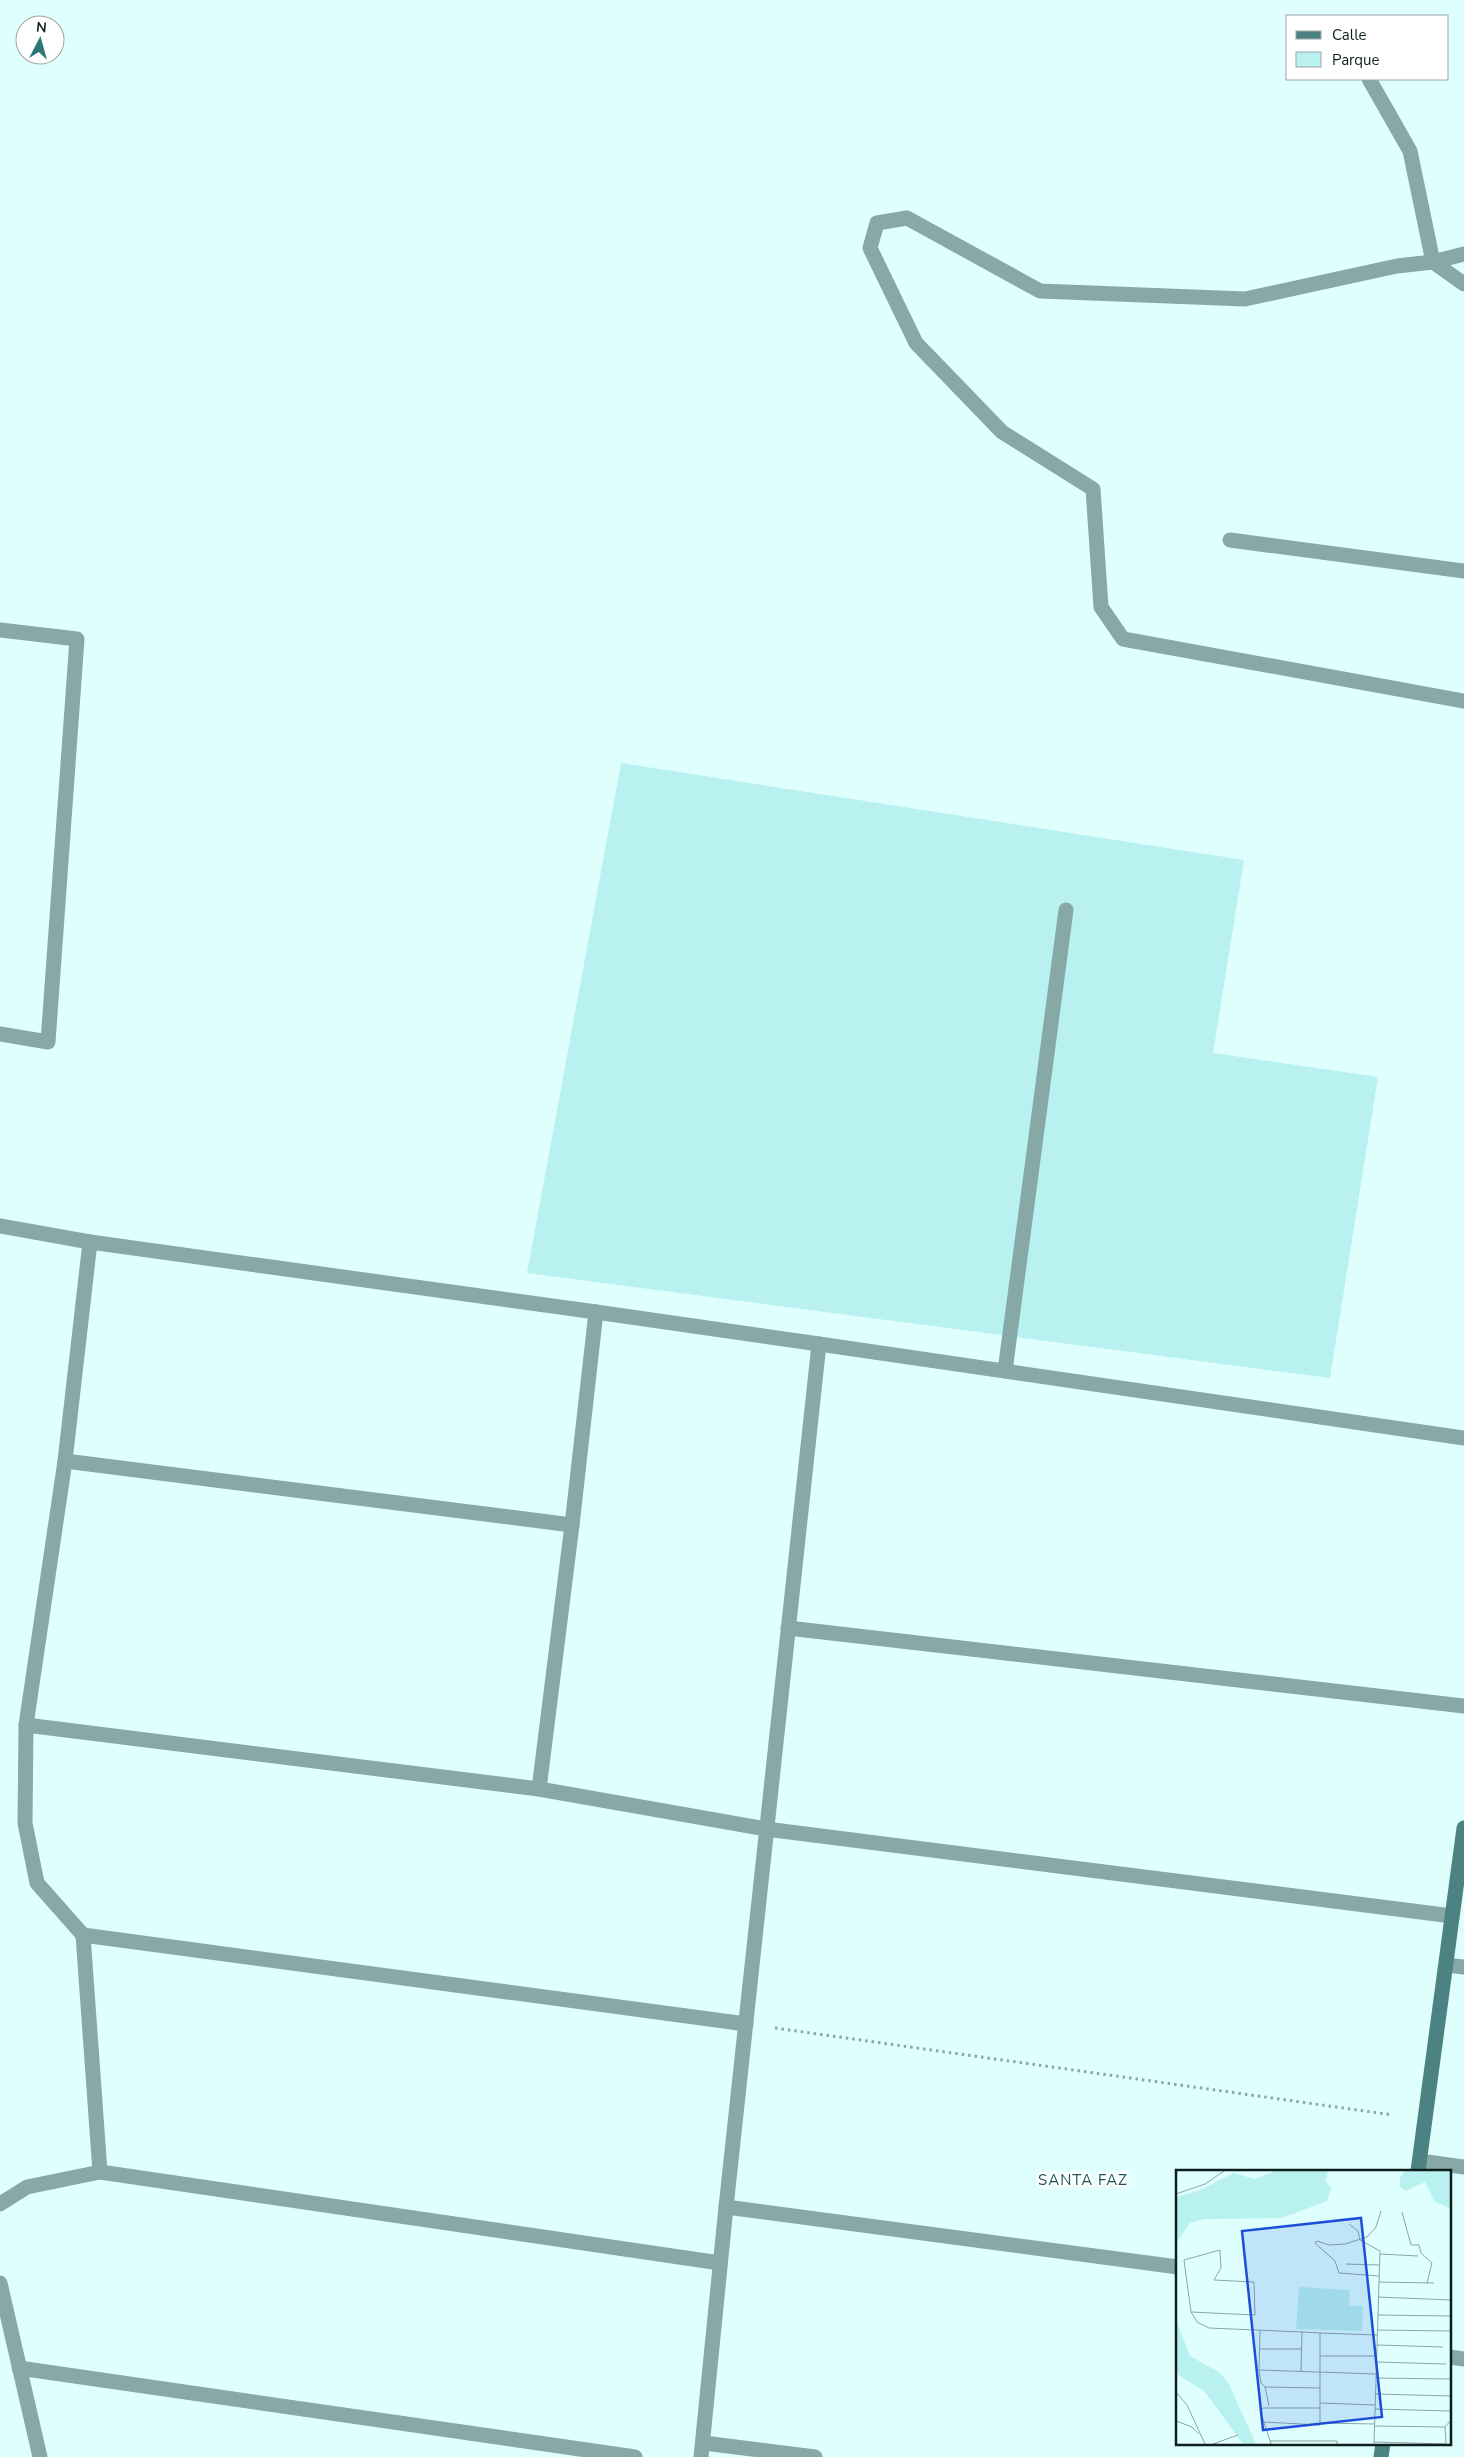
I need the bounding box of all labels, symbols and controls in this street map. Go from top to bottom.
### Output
north arrow [15,15,65,65]
legend [1286,15,1449,80]
text: N [35,18,48,38]
text: Calle [1332,25,1367,45]
text: Parque [1332,50,1380,70]
district label: SANTA FAZ [1038,2170,1128,2190]
inset map [1176,2170,1452,2444]

